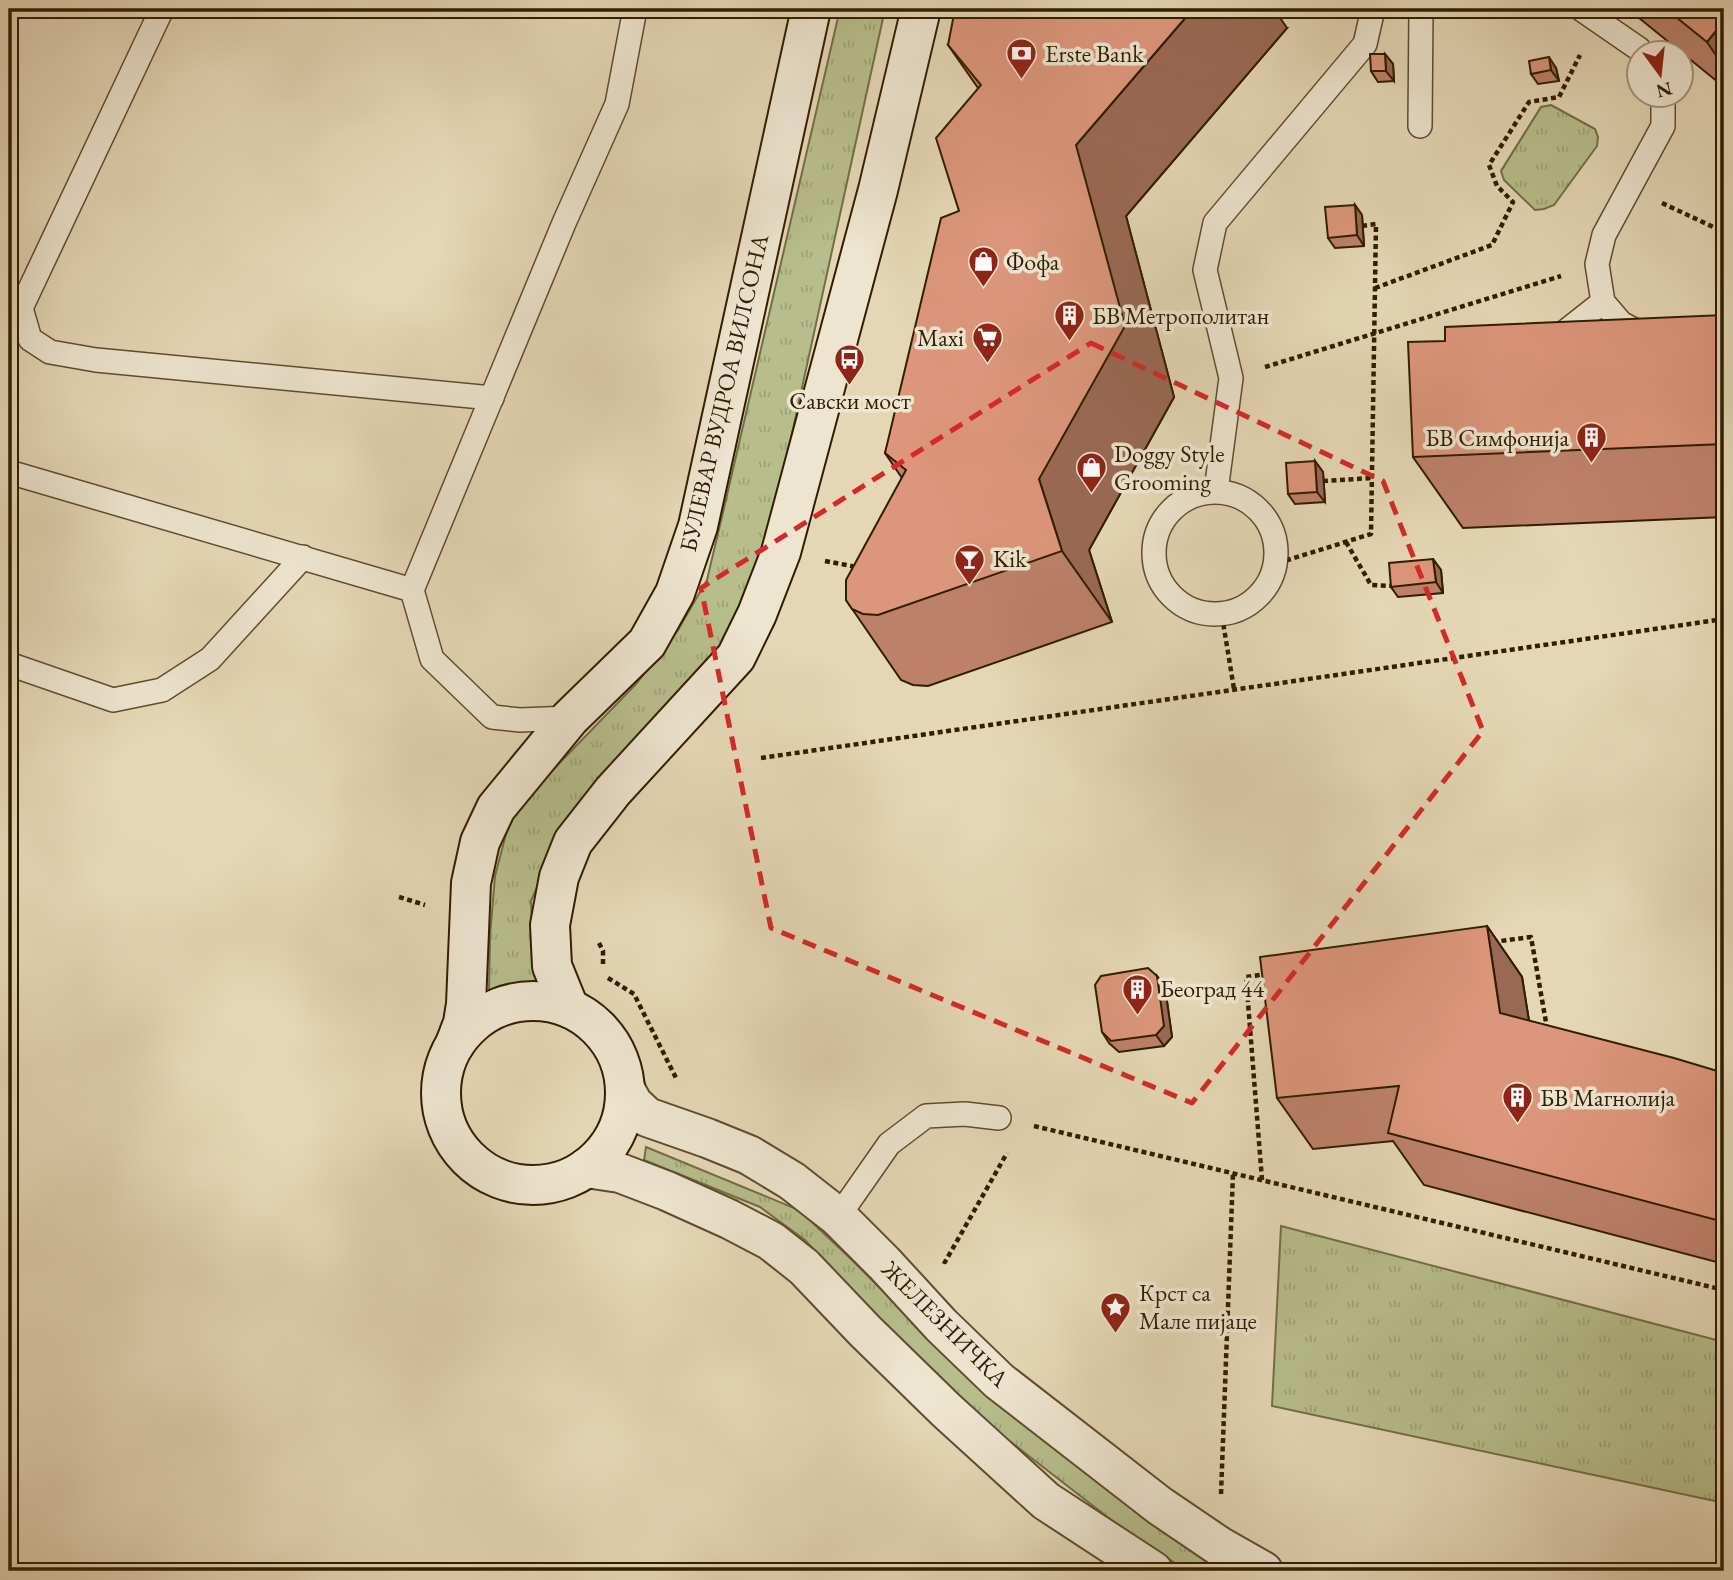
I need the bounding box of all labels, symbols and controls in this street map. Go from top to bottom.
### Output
bank icon: Erste Bank [1005,37,1039,81]
place label: Erste Bank [1045,38,1144,69]
north arrow [1624,38,1694,108]
text: N [1653,76,1675,104]
street label: БУЛЕВАР ВУДРОА ВИЛСОНА [672,231,775,555]
shop icon: Фофа [966,245,1000,289]
place label: Фофа [1006,246,1060,277]
building icon: БВ Метрополитан [1052,299,1086,343]
place label: БВ Метрополитан [1092,300,1269,331]
supermarket icon: Maxi [970,321,1004,365]
place label: Maxi [917,322,964,353]
bus stop icon: Савски мост [833,342,867,386]
place label: Савски мост [789,385,911,416]
building icon: БВ Симфонија [1575,421,1609,465]
place label: БВ Симфонија [1425,422,1569,453]
place label: Doggy Style Grooming [1114,438,1225,497]
shop icon: Doggy Style Grooming [1074,451,1108,495]
bar icon: Kik [953,542,987,586]
place label: Kik [993,543,1027,574]
building icon: Београд 44 [1120,972,1154,1016]
place label: Београд 44 [1160,973,1264,1004]
building icon: БВ Магнолија [1500,1081,1534,1125]
place label: БВ Магнолија [1540,1082,1676,1113]
street label: ЖЕЛЕЗНИЧКА [874,1253,1016,1394]
place label: Крст са Мале пијаце [1139,1277,1257,1336]
place icon: Крст са Мале пијаце [1099,1290,1133,1334]

